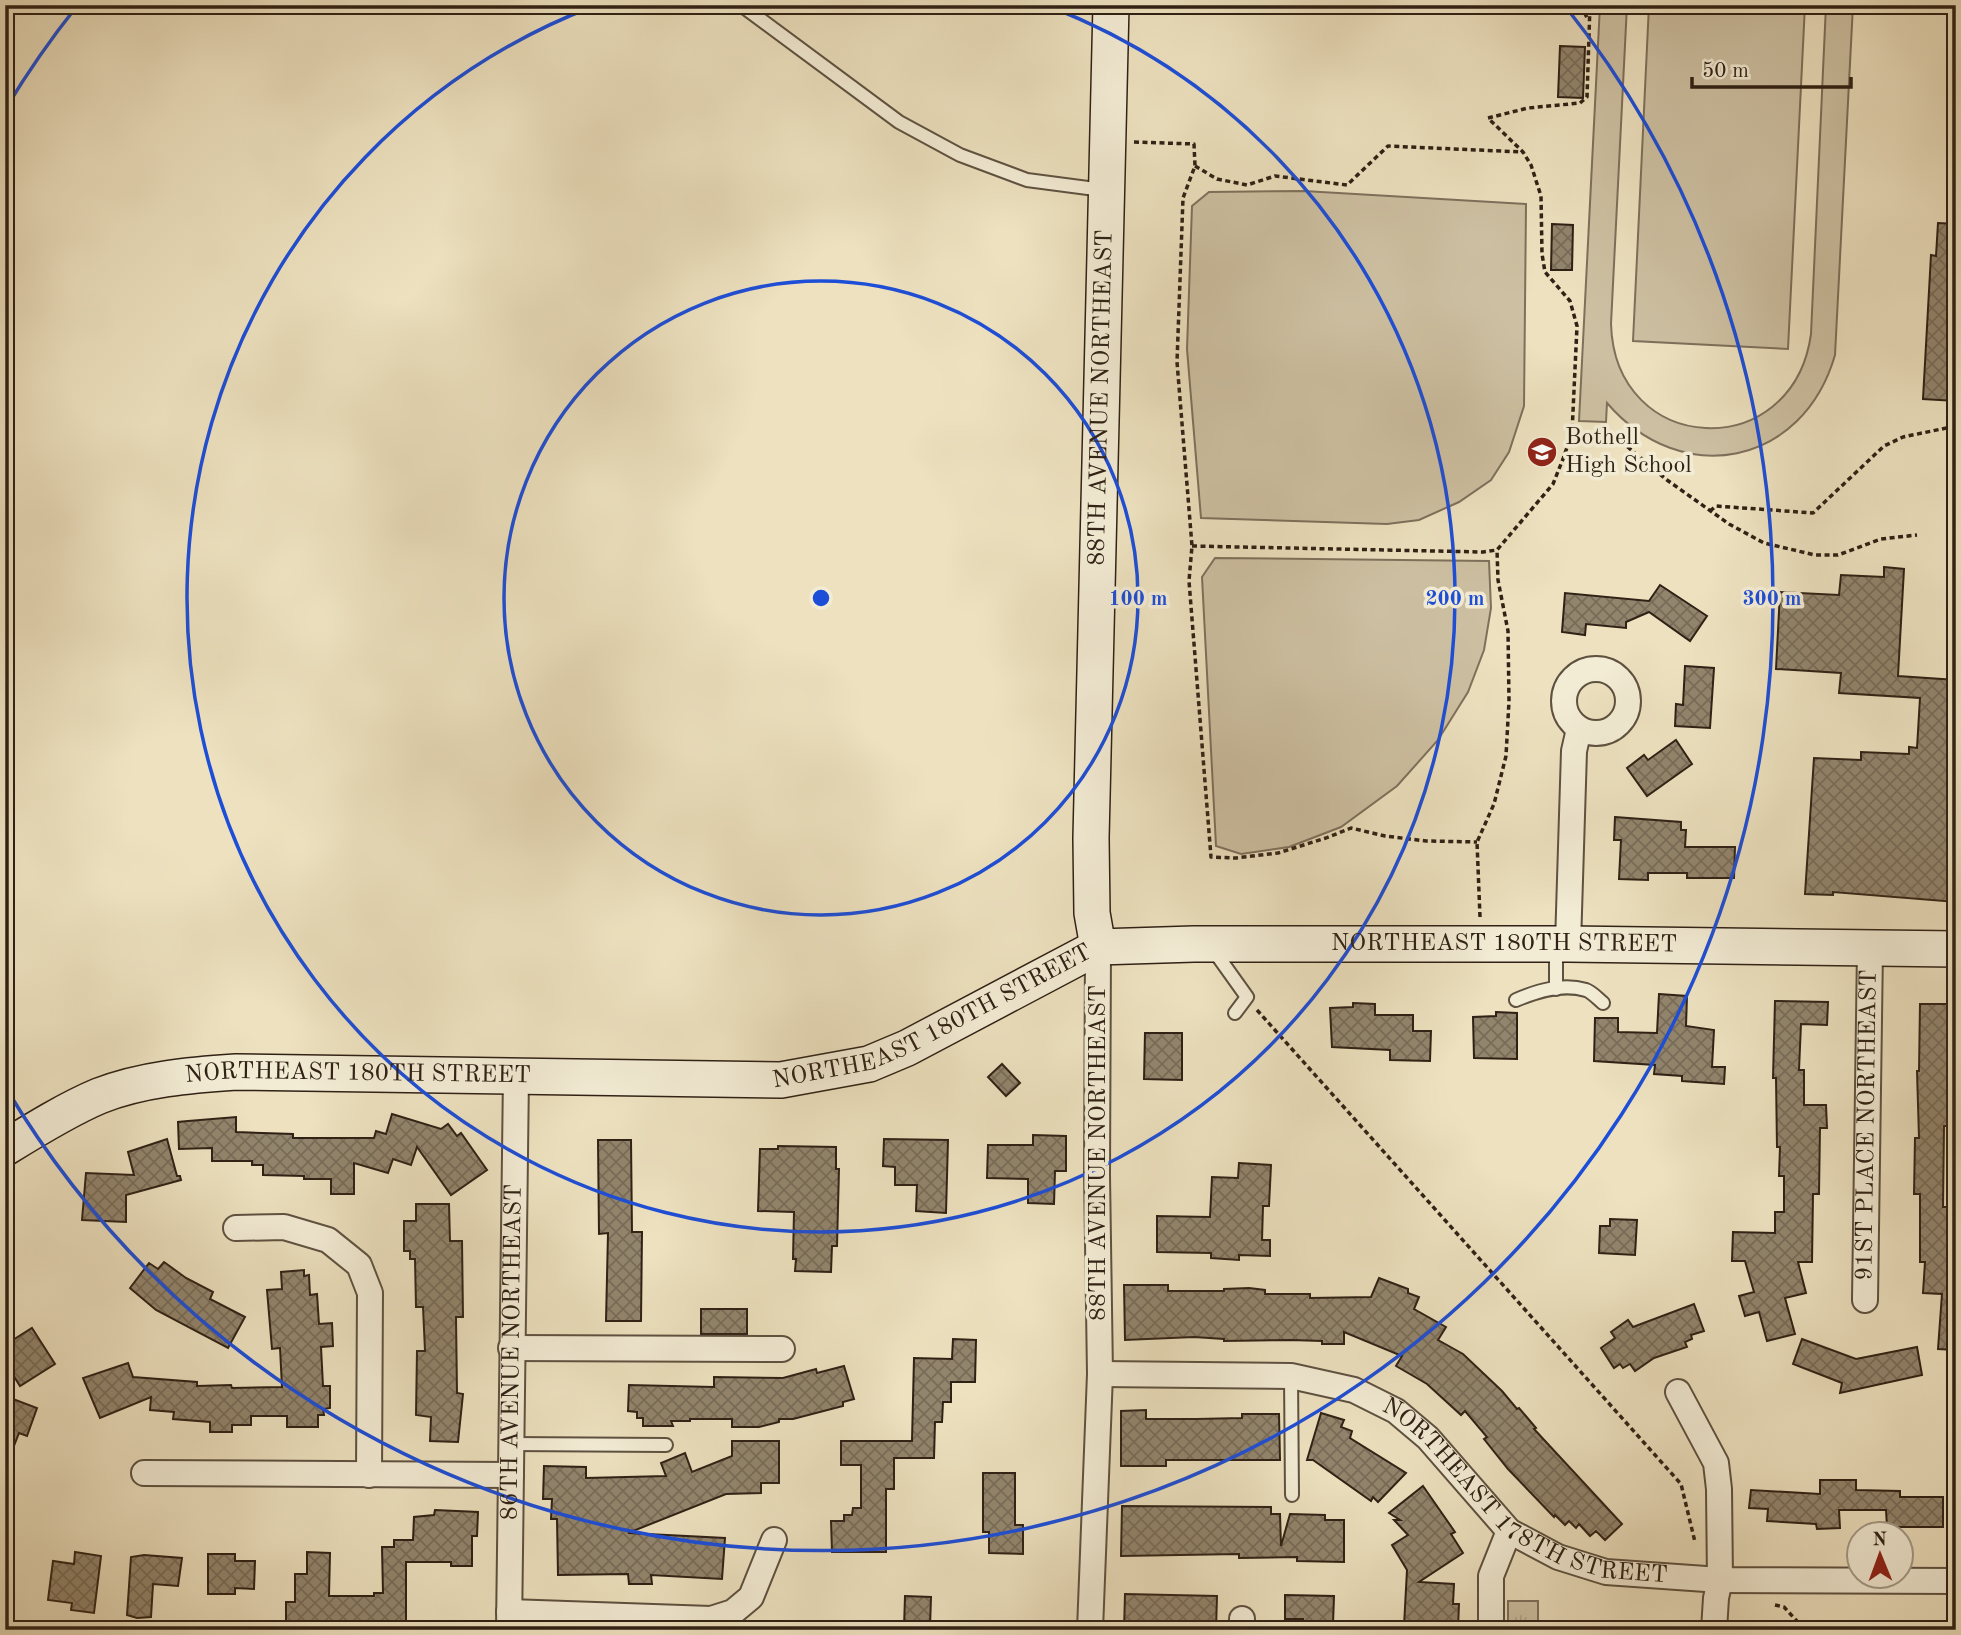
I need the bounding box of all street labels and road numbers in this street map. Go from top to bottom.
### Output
street label: 88TH AVENUE NORTHEAST [1086,229,1118,566]
street label: NORTHEAST 180TH STREET [1331,932,1677,957]
street label: NORTHEAST 180TH STREET [771,941,1096,1093]
street label: 91ST PLACE NORTHEAST [1853,969,1882,1281]
street label: 88TH AVENUE NORTHEAST [1087,985,1111,1321]
street label: NORTHEAST 180TH STREET [184,1060,531,1088]
street label: 86TH AVENUE NORTHEAST [498,1184,527,1520]
street label: NORTHEAST 178TH STREET [1378,1394,1668,1588]

